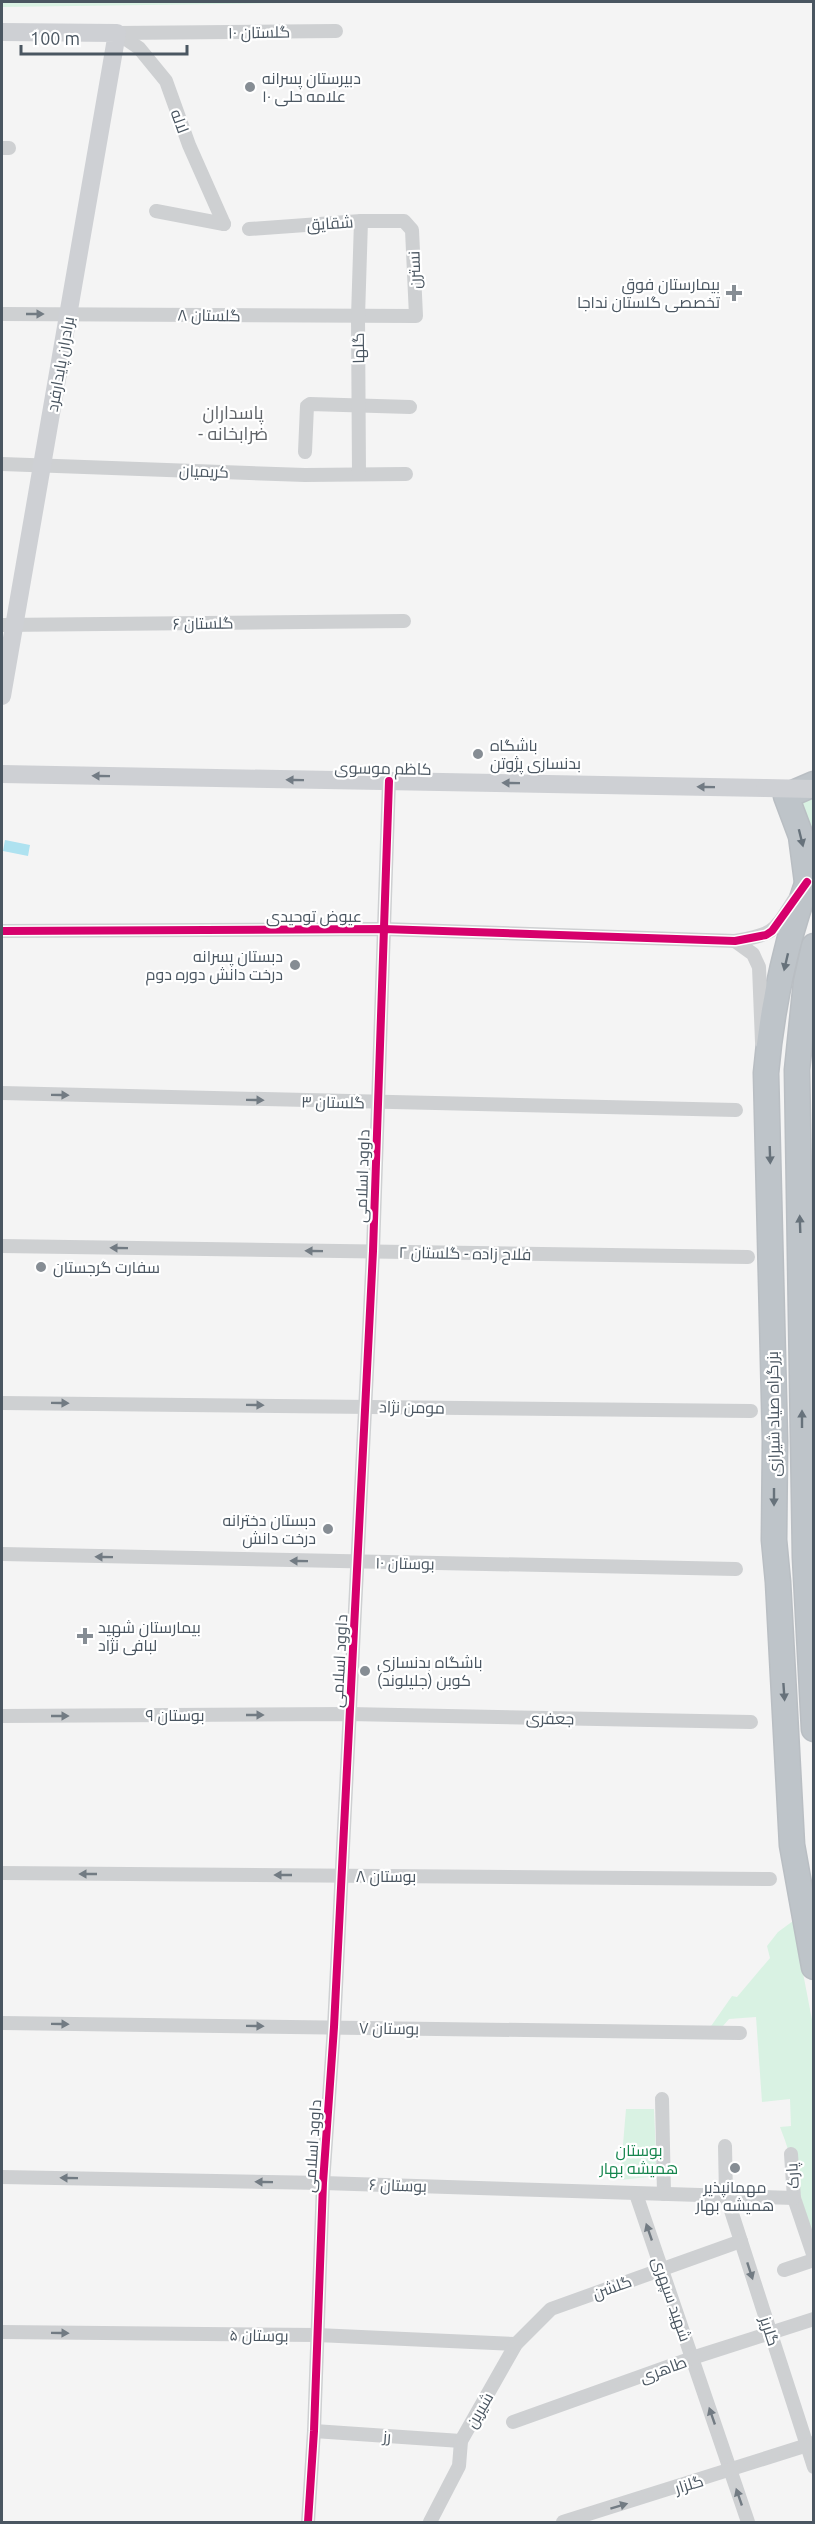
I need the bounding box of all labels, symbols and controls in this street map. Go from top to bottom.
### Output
scale bar [21,18,188,56]
street label: گلستان ۱۰ [228,22,290,44]
text: 100 m [30,28,80,48]
place label: دبیرستان پسرانه علامه حلی ۱۰ [262,69,361,107]
marker: دبیرستان پسرانه علامه حلی ۱۰ [243,80,257,94]
street label: لاله [167,107,193,135]
street label: شقایق [306,212,354,236]
street label: نسترن [404,251,426,289]
place label: بیمارستان فوق تخصصی گلستان نداجا [577,275,721,313]
marker: بیمارستان فوق تخصصی گلستان نداجا [725,284,743,302]
street label: گلستان ۸ [177,305,241,327]
one-way arrow [26,309,45,319]
street label: برادران پایدارفرد [43,315,80,414]
street label: گلها [349,332,369,364]
district label: پاسداران - ضرابخانه [198,402,268,445]
street label: کریمیان [179,461,229,483]
street label: گلستان ۶ [172,613,234,635]
place label: باشگاه بدنسازی پژوتن [490,736,581,775]
marker: باشگاه بدنسازی پژوتن [471,747,485,761]
street label: کاظم موسوی [334,758,432,781]
one-way arrow [91,771,110,781]
one-way arrow [286,775,305,784]
one-way arrow [502,779,521,788]
one-way arrow [697,782,716,792]
one-way arrow [796,829,806,847]
street label: عیوض توحیدی [266,907,362,927]
place label: دبستان پسرانه درخت دانش دوره دوم [145,947,283,986]
one-way arrow [780,953,790,971]
marker: دبستان پسرانه درخت دانش دوره دوم [288,958,302,972]
one-way arrow [50,1090,69,1100]
street label: گلستان ۳ [301,1092,365,1114]
one-way arrow [245,1095,264,1104]
street label: داوود اسلامی [351,1129,375,1223]
one-way arrow [765,1146,774,1165]
one-way arrow [795,1214,804,1233]
one-way arrow [110,1243,129,1253]
street label: فلاح زاده - گلستان ۲ [399,1243,531,1266]
one-way arrow [305,1246,324,1255]
place label: سفارت گرجستان [53,1258,160,1278]
marker: سفارت گرجستان [34,1260,48,1274]
street label: بزرگراه صیاد شیرازی [763,1351,785,1477]
street label: مومن نژاد [379,1397,445,1419]
one-way arrow [50,1398,69,1408]
one-way arrow [245,1400,264,1410]
one-way arrow [797,1409,807,1428]
one-way arrow [769,1488,779,1507]
place label: دبستان دخترانه درخت دانش [223,1511,316,1549]
marker: دبستان دخترانه درخت دانش [321,1522,335,1536]
one-way arrow [94,1552,113,1561]
street label: بوستان ۱۰ [375,1553,435,1575]
one-way arrow [289,1556,308,1566]
street label: داوود اسلامی [328,1614,352,1708]
place label: بیمارستان شهید لبافی نژاد [98,1618,201,1656]
marker: بیمارستان شهید لبافی نژاد [76,1627,94,1645]
place label: باشگاه بدنسازی کوبن (جلیلوند) [377,1653,482,1691]
marker: باشگاه بدنسازی کوبن (جلیلوند) [358,1664,372,1678]
one-way arrow [779,1682,789,1701]
street label: بوستان ۹ [146,1706,204,1726]
street label: جعفری [526,1709,574,1729]
one-way arrow [245,1710,264,1720]
one-way arrow [50,1711,69,1721]
street label: بوستان ۸ [356,1867,416,1887]
one-way arrow [78,1869,97,1879]
one-way arrow [273,1870,292,1880]
street label: بوستان ۷ [359,2018,419,2040]
one-way arrow [50,2019,69,2029]
one-way arrow [245,2021,264,2031]
street label: داوود اسلامی [300,2099,326,2193]
park label: بوستان همیشه بهار [599,2141,678,2179]
marker: مهمانپذیر همیشه بهار [728,2161,742,2175]
street label: پارک [782,2162,805,2189]
one-way arrow [60,2174,79,2183]
street label: بوستان ۶ [369,2175,427,2197]
one-way arrow [255,2177,274,2187]
place label: مهمانپذیر همیشه بهار [695,2178,774,2216]
one-way arrow [644,2223,654,2241]
street label: شهید سپهری [647,2254,695,2344]
one-way arrow [746,2262,756,2280]
street label: گلشن [590,2272,635,2304]
street label: گلریز [756,2313,783,2348]
street label: بوستان ۵ [229,2325,289,2347]
one-way arrow [50,2328,69,2338]
street label: طاهری [637,2352,690,2388]
street label: شیرین [462,2389,498,2432]
one-way arrow [706,2407,716,2425]
street label: رز [381,2427,392,2446]
street label: گلزار [672,2471,706,2498]
one-way arrow [734,2488,743,2506]
one-way arrow [610,2501,628,2510]

